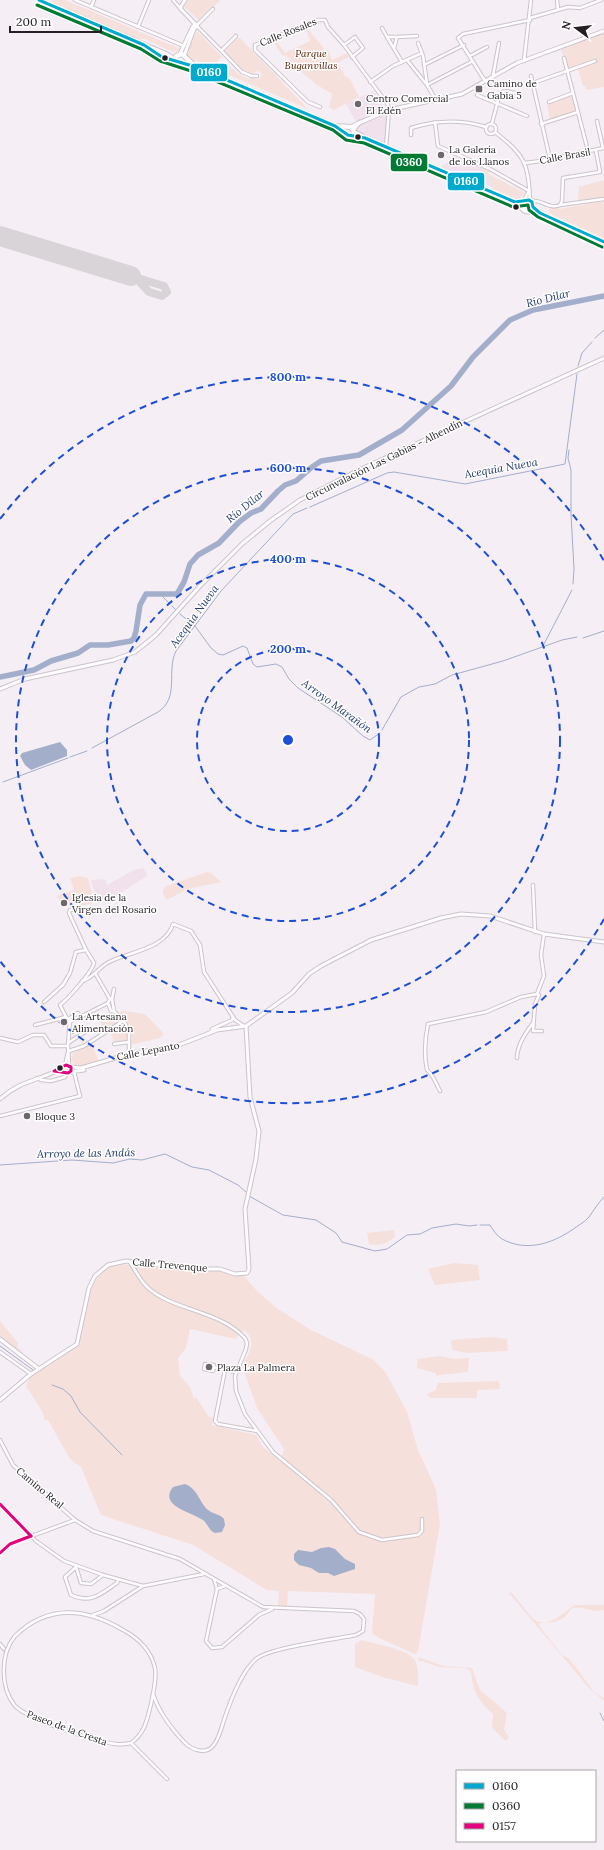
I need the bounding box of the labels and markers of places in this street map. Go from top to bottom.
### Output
unlabelled marker [160,53,170,63]
place label: Camino de Gabia 5 [487,77,537,102]
marker: Camino de Gabia 5 [474,84,484,94]
place label: Centro Comercial El Edén [366,92,449,117]
marker: Centro Comercial El Edén [353,99,363,109]
unlabelled marker [353,132,363,142]
place label: La Galería de los Llanos [449,143,509,168]
marker: La Galería de los Llanos [436,150,446,160]
unlabelled marker [511,202,521,212]
centre of rings [281,733,295,747]
place label: Iglesia de la Virgen del Rosario [71,891,157,916]
marker: Iglesia de la Virgen del Rosario [59,898,69,908]
place label: La Artesana Alimentación [71,1010,133,1035]
marker: La Artesana Alimentación [59,1017,69,1027]
unlabelled marker [55,1063,65,1073]
place label: Bloque 3 [35,1110,75,1123]
marker: Bloque 3 [22,1111,32,1121]
place label: Plaza La Palmera [217,1361,295,1374]
marker: Plaza La Palmera [204,1362,214,1372]

